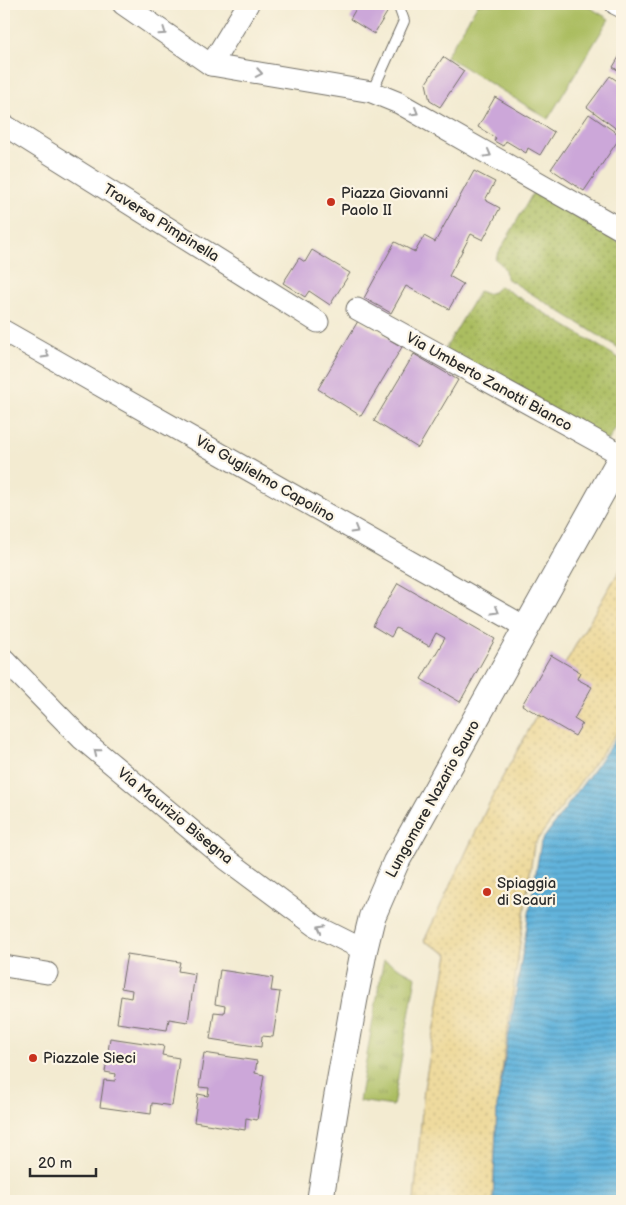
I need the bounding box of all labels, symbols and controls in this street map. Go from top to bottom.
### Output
one-way arrow [158,26,167,35]
one-way arrow [255,67,263,77]
one-way arrow [410,106,419,116]
one-way arrow [483,147,492,157]
street label: Traversa Pimpinella [99,180,223,266]
place label: Piazza Giovanni Paolo II [341,184,448,220]
marker: Piazza Giovanni Paolo II [325,196,337,208]
street label: Via Umberto Zanotti Bianco [403,328,575,436]
one-way arrow [41,348,50,358]
street label: Via Guglielmo Capolino [192,431,338,527]
one-way arrow [349,524,358,534]
one-way arrow [491,604,500,614]
street label: Lungomare Nazario Sauro [382,717,484,881]
one-way arrow [94,749,103,758]
street label: Via Maurizio Bisegna [113,764,237,868]
place label: Spiaggia di Scauri [497,874,556,910]
marker: Spiaggia di Scauri [481,886,493,898]
one-way arrow [317,924,326,934]
place label: Piazzale Sieci [43,1049,136,1068]
marker: Piazzale Sieci [27,1052,39,1064]
scale bar [30,1145,96,1177]
text: 20 m [38,1154,72,1173]

